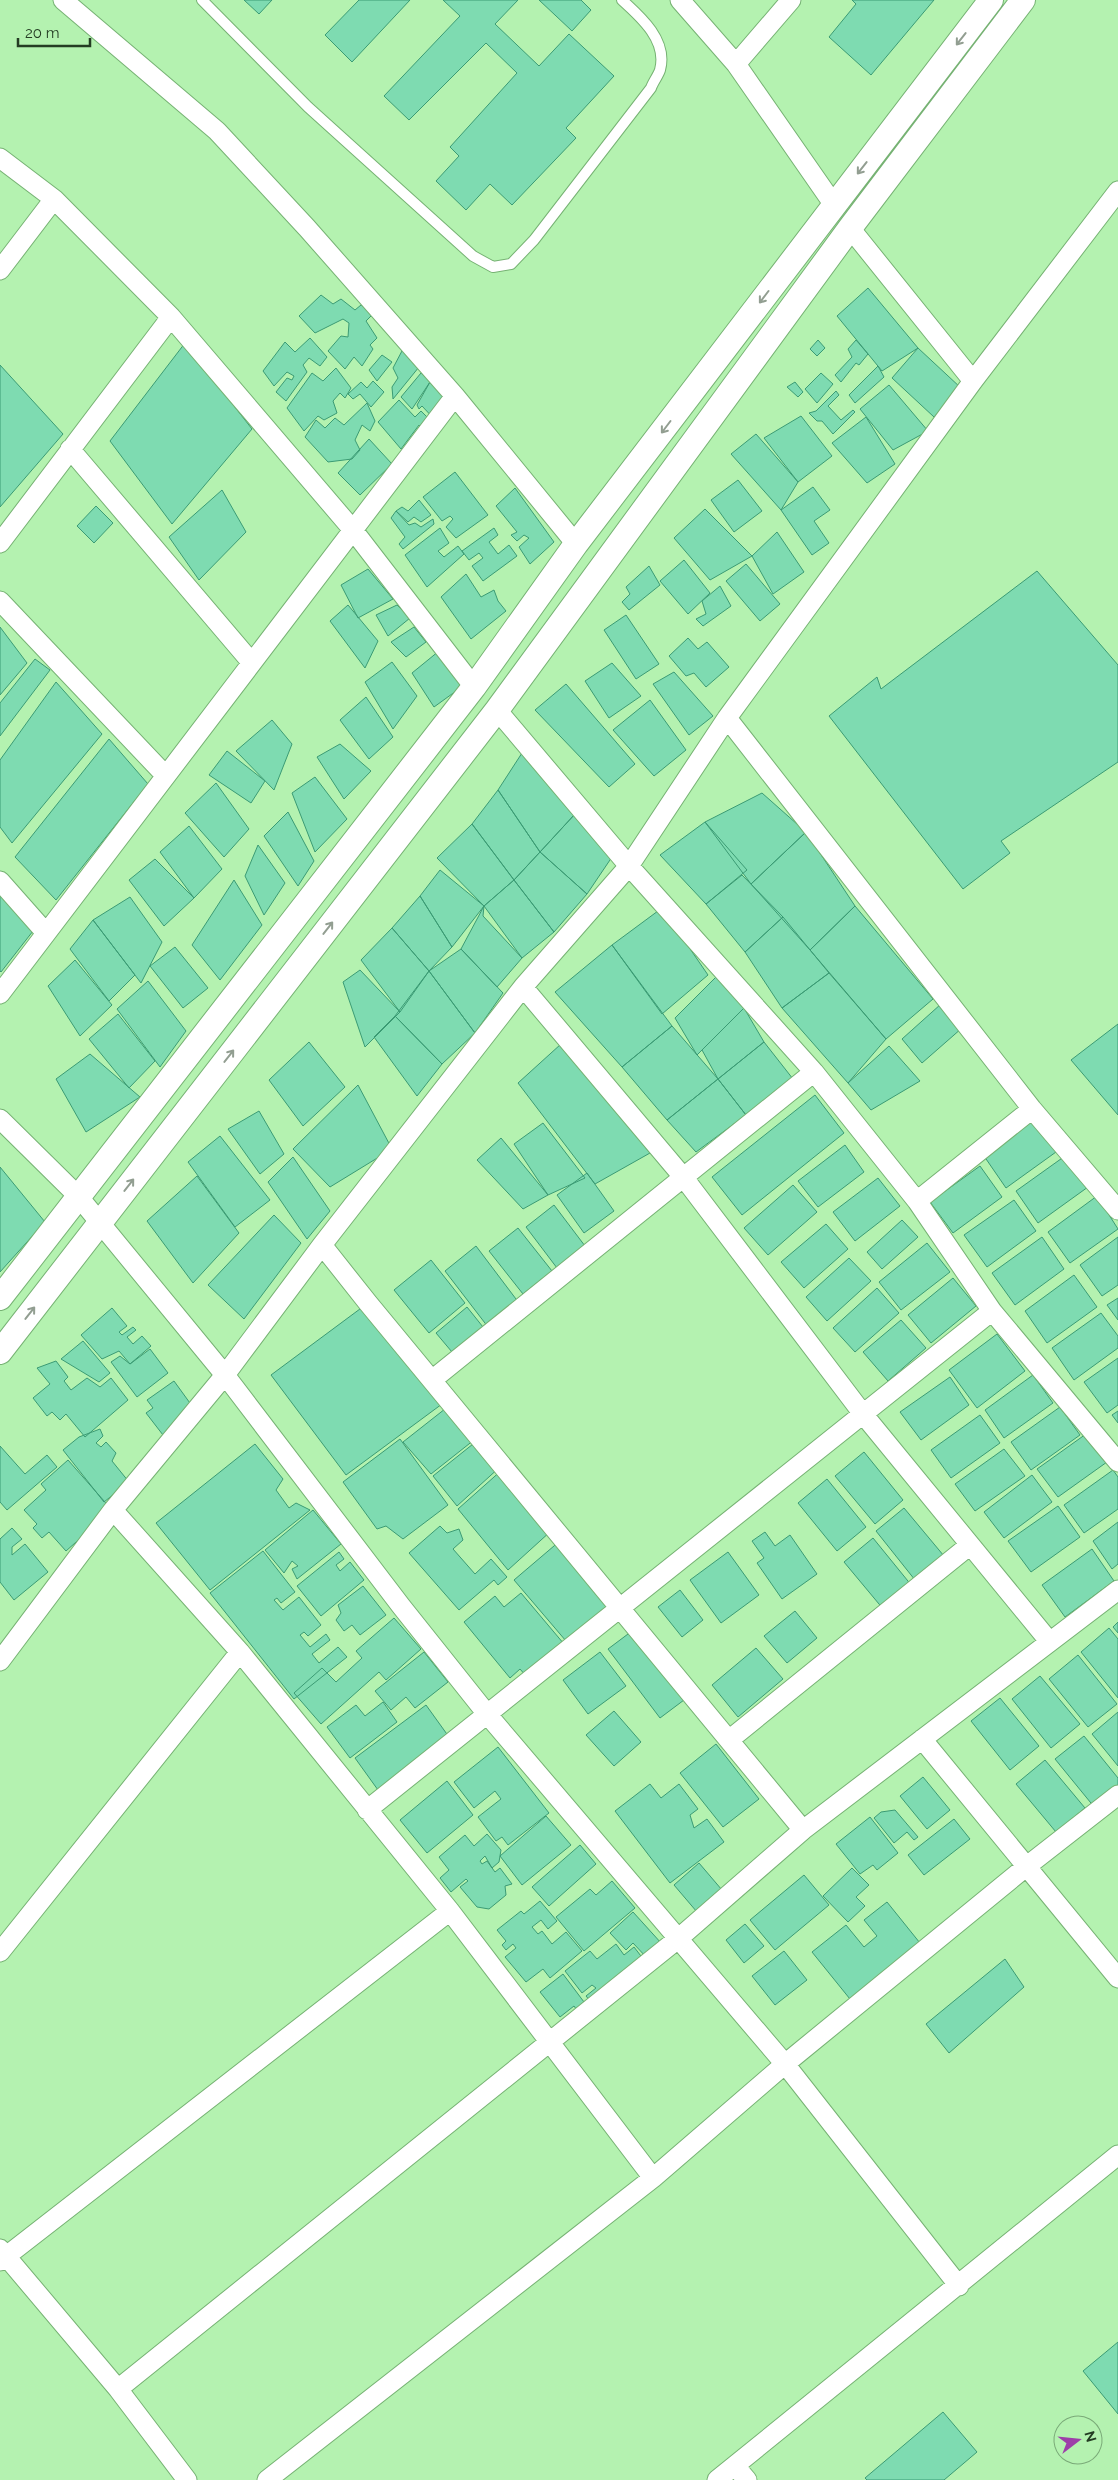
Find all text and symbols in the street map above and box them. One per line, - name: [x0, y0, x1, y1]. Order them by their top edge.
- scale bar: [18, 15, 90, 47]
- text: 20 m: [25, 24, 60, 42]
- one-way arrow: [956, 32, 966, 46]
- one-way arrow: [857, 161, 867, 175]
- one-way arrow: [758, 290, 769, 303]
- one-way arrow: [660, 420, 671, 433]
- one-way arrow: [323, 922, 334, 935]
- one-way arrow: [223, 1050, 234, 1063]
- one-way arrow: [124, 1179, 135, 1192]
- one-way arrow: [24, 1307, 35, 1320]
- north arrow: [1053, 2415, 1103, 2465]
- text: N: [1081, 2429, 1100, 2444]

